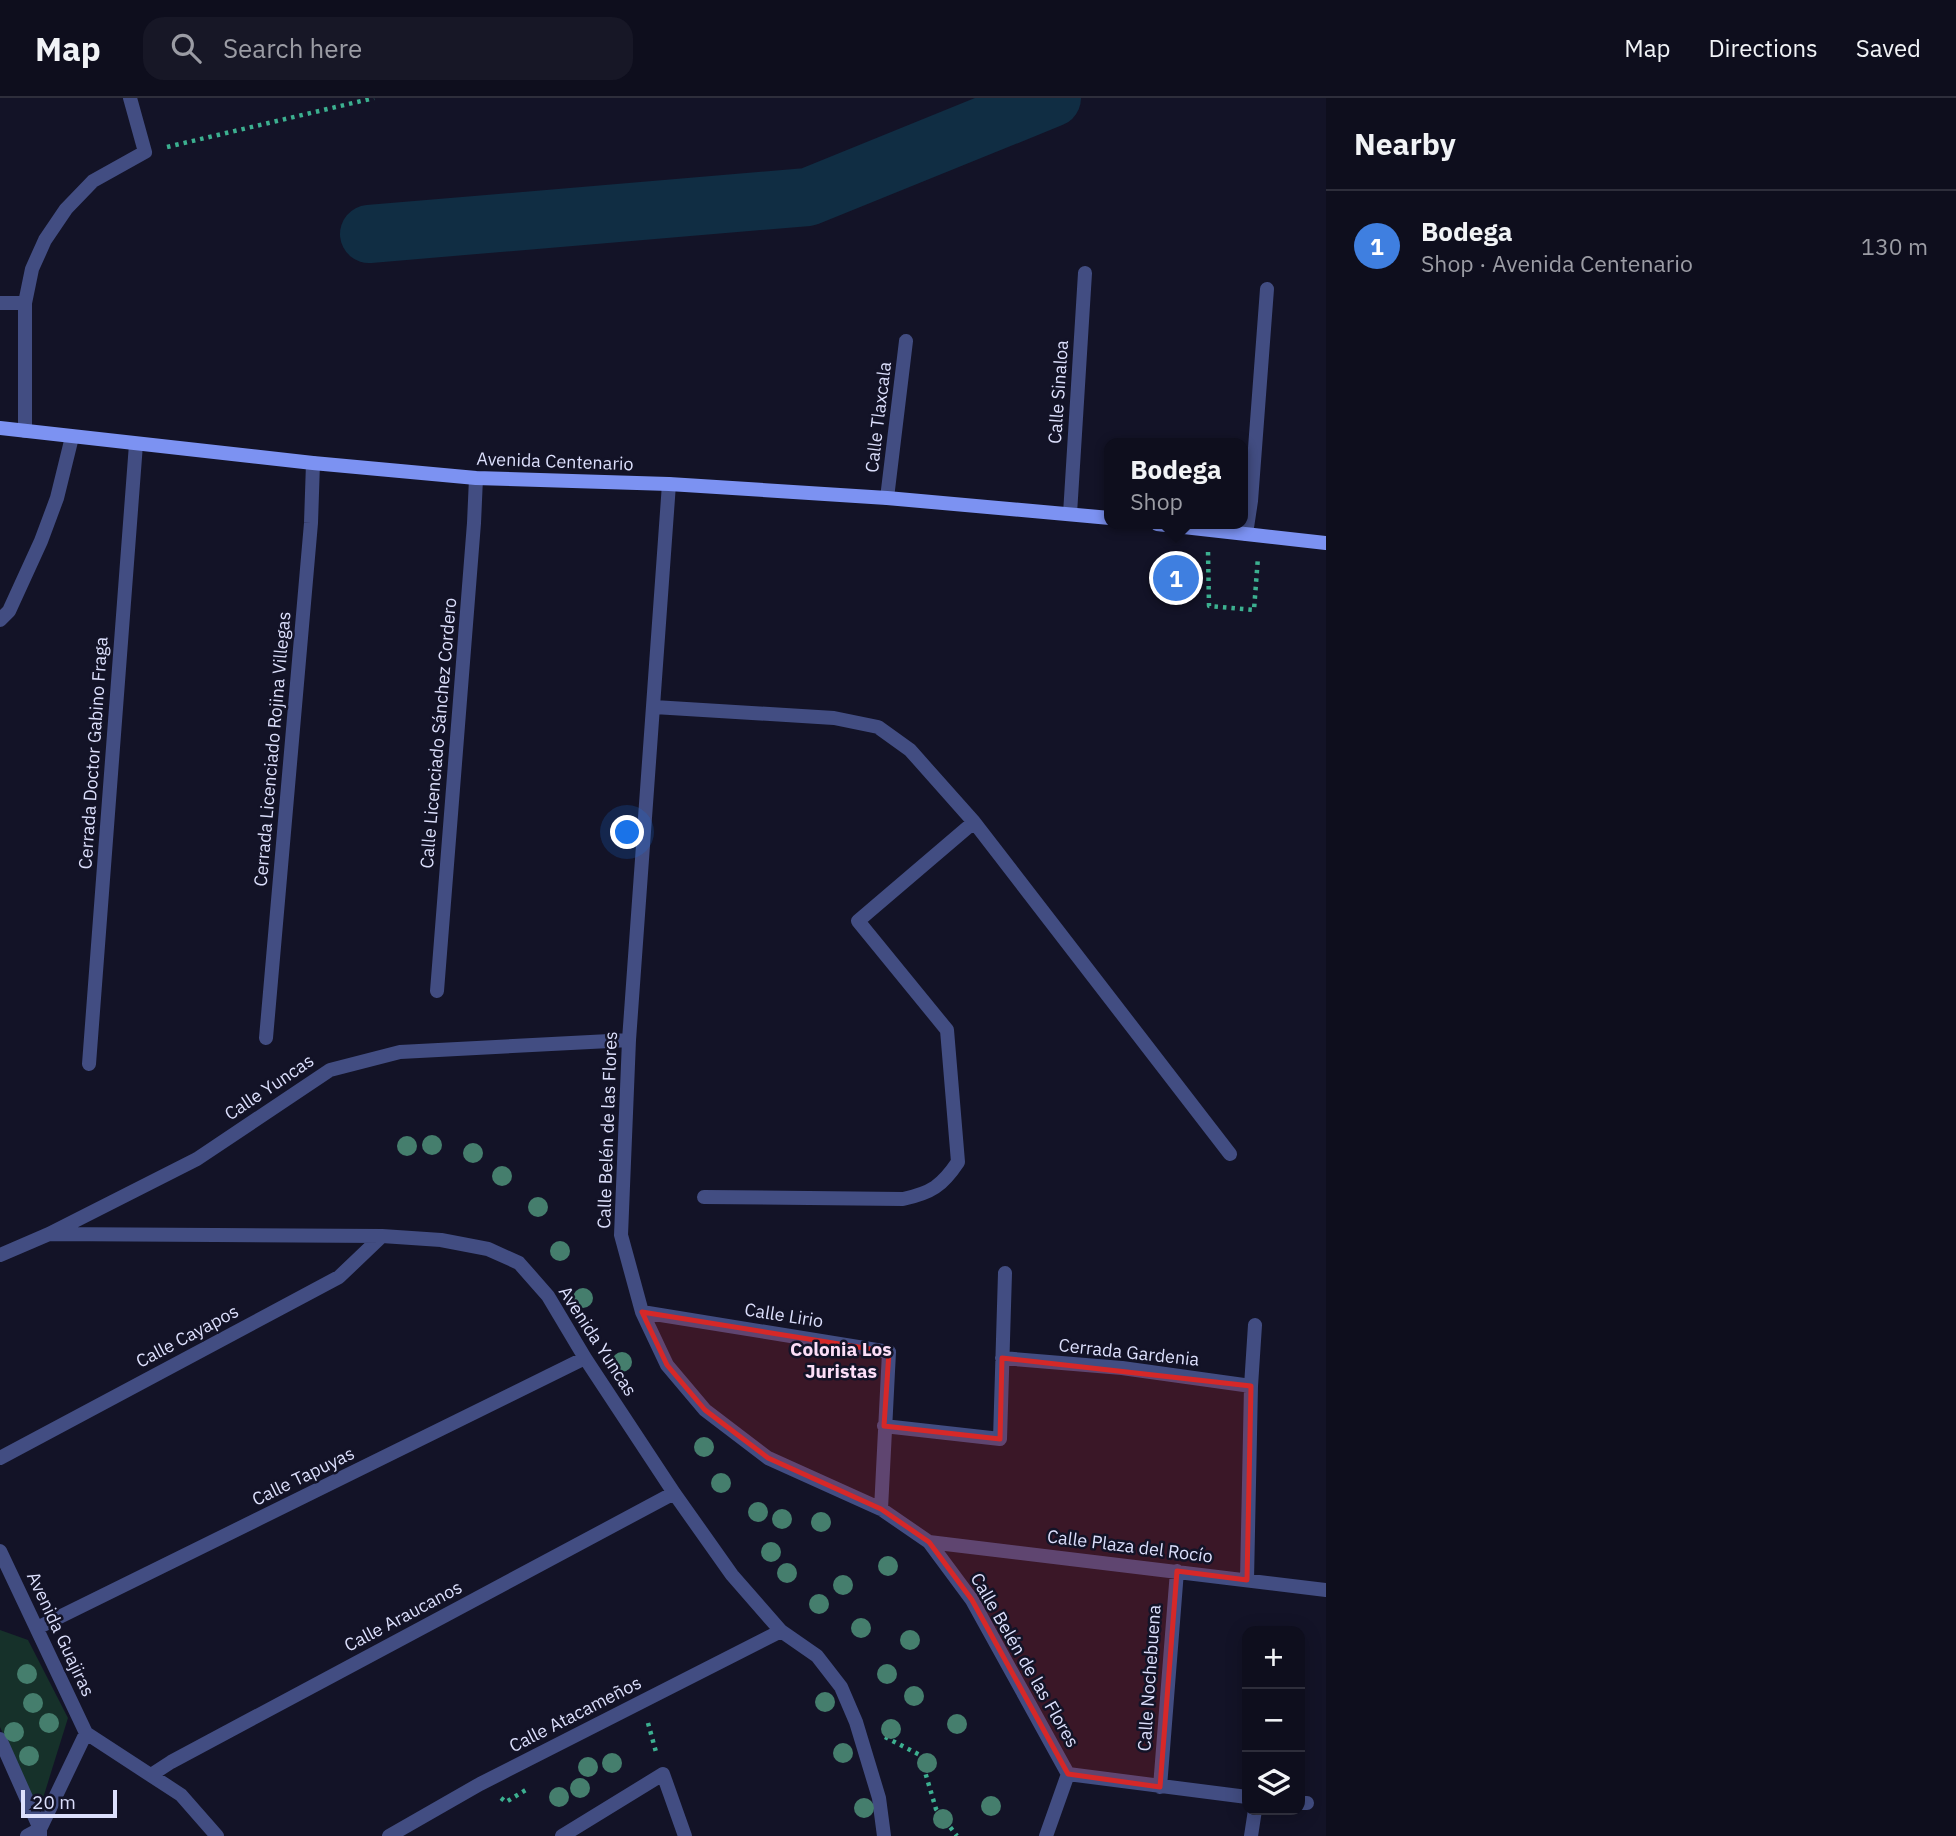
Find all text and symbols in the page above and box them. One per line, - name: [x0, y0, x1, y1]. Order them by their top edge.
- search box: [143, 17, 633, 80]
- text: Map: [35, 27, 101, 70]
- icon: search: [167, 29, 205, 67]
- text: Search here: [223, 31, 362, 65]
- text: Map: [1624, 32, 1670, 64]
- text: Directions: [1708, 32, 1818, 64]
- text: Saved: [1856, 32, 1921, 64]
- text: Nearby: [1354, 124, 1456, 163]
- text: Bodega: [1421, 214, 1513, 248]
- text: 1: [1370, 231, 1384, 261]
- text: 130 m: [1861, 231, 1928, 261]
- text: Shop · Avenida Centenario: [1421, 248, 1693, 278]
- street label: Calle Sinaloa: [1043, 339, 1073, 445]
- street label: Calle Tlaxcala: [860, 360, 896, 474]
- popup: [1104, 438, 1248, 529]
- street label: Avenida Centenario: [476, 447, 634, 475]
- text: Bodega: [1130, 452, 1222, 486]
- text: Shop: [1130, 486, 1183, 516]
- pin: 1: [1153, 552, 1199, 604]
- street label: Calle Licenciado Sánchez Cordero: [415, 597, 461, 869]
- street label: Cerrada Licenciado Rojina Villegas: [249, 611, 295, 887]
- street label: Cerrada Doctor Gabino Fraga: [73, 636, 113, 870]
- your location: [610, 815, 644, 849]
- street label: Calle Belén de las Flores: [592, 1031, 622, 1229]
- street label: Calle Yuncas: [220, 1049, 318, 1125]
- street label: Avenida Yuncas: [554, 1282, 642, 1400]
- street label: Calle Lirio: [743, 1297, 825, 1333]
- street label: Calle Cayapos: [132, 1299, 242, 1373]
- street label: Cerrada Gardenia: [1057, 1333, 1201, 1371]
- district label: Colonia Los Juristas: [790, 1337, 892, 1383]
- street label: Calle Tapuyas: [248, 1441, 358, 1511]
- street label: Calle Plaza del Rocío: [1046, 1524, 1214, 1568]
- street label: Avenida Guajiras: [22, 1568, 100, 1700]
- street label: Calle Belén de las Flores: [966, 1569, 1084, 1751]
- street label: Calle Araucanos: [340, 1575, 466, 1657]
- street label: Calle Nochebuena: [1132, 1604, 1166, 1752]
- map controls: [1242, 1626, 1305, 1815]
- button: +: [1242, 1626, 1305, 1689]
- street label: Calle Atacameños: [505, 1671, 645, 1757]
- button: −: [1242, 1689, 1305, 1752]
- button: layers: [1242, 1752, 1305, 1815]
- scale bar: [21, 1787, 117, 1819]
- text: 20 m: [32, 1790, 76, 1814]

